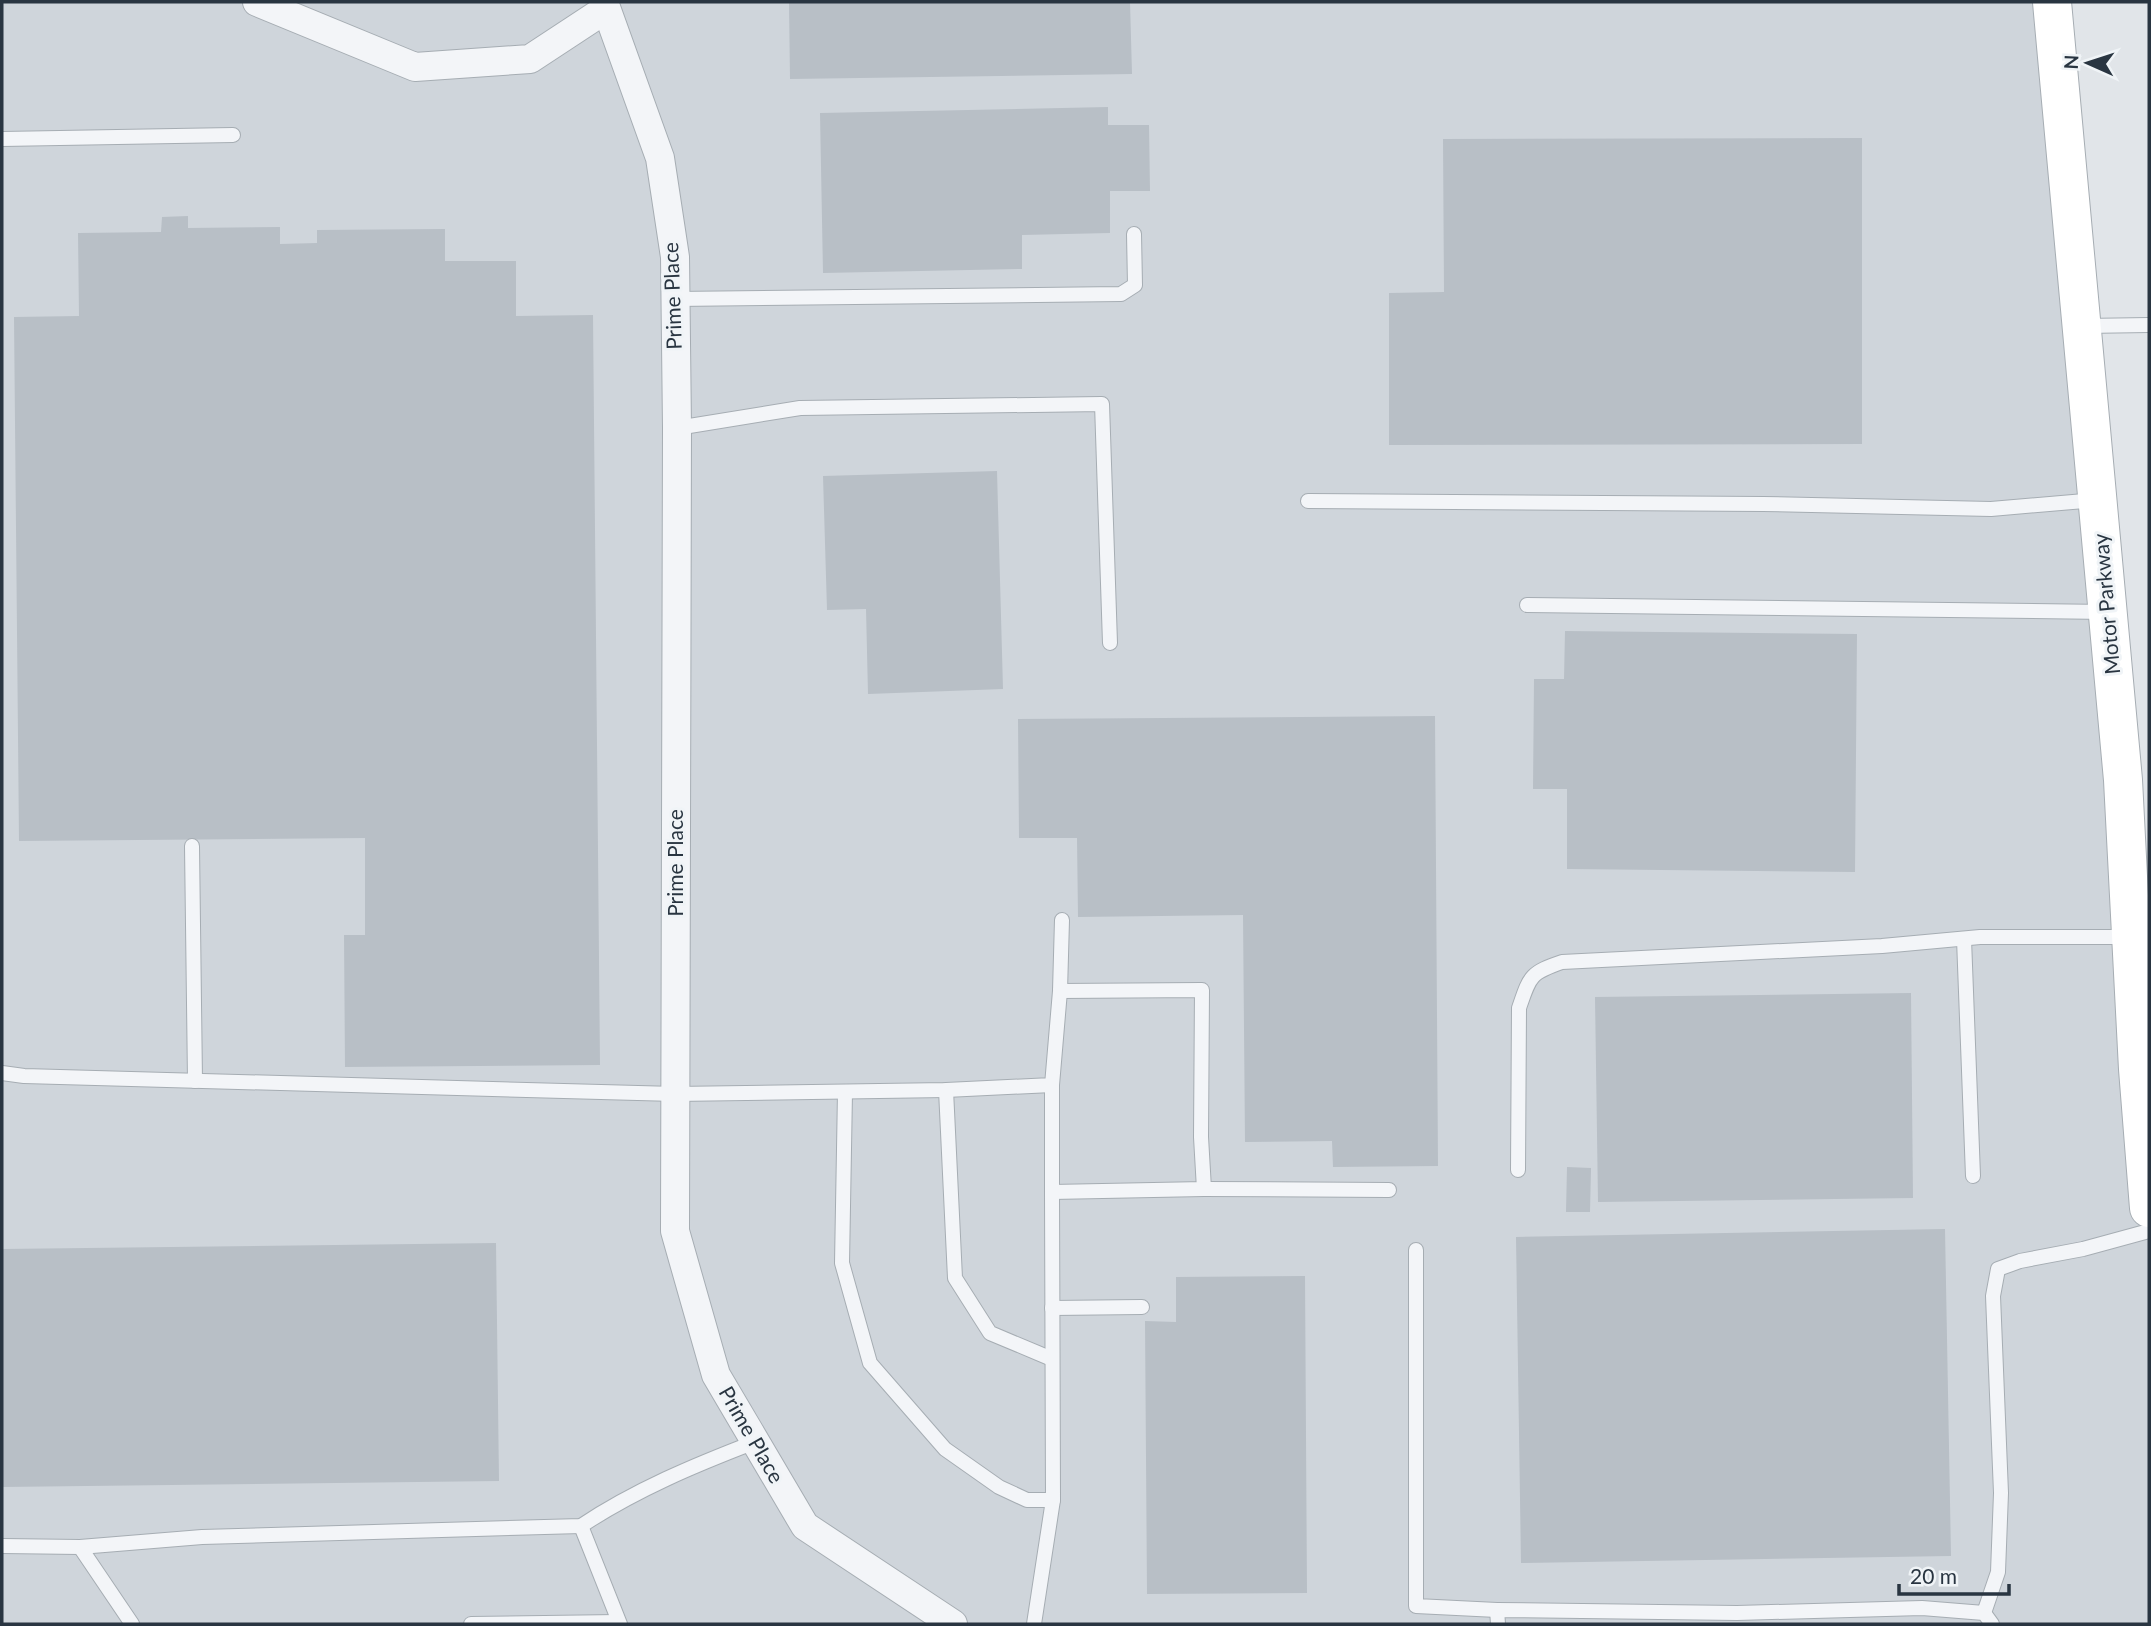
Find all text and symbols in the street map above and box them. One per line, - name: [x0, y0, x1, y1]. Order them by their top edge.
- north arrow: [2053, 28, 2123, 98]
- text: N: [2059, 54, 2082, 70]
- street label: Prime Place: [657, 242, 686, 350]
- street label: Motor Parkway: [2087, 533, 2124, 676]
- street label: Prime Place: [662, 809, 687, 917]
- street label: Prime Place: [715, 1381, 790, 1487]
- scale bar: [1899, 1552, 2009, 1596]
- text: 20 m: [1910, 1563, 1957, 1588]

